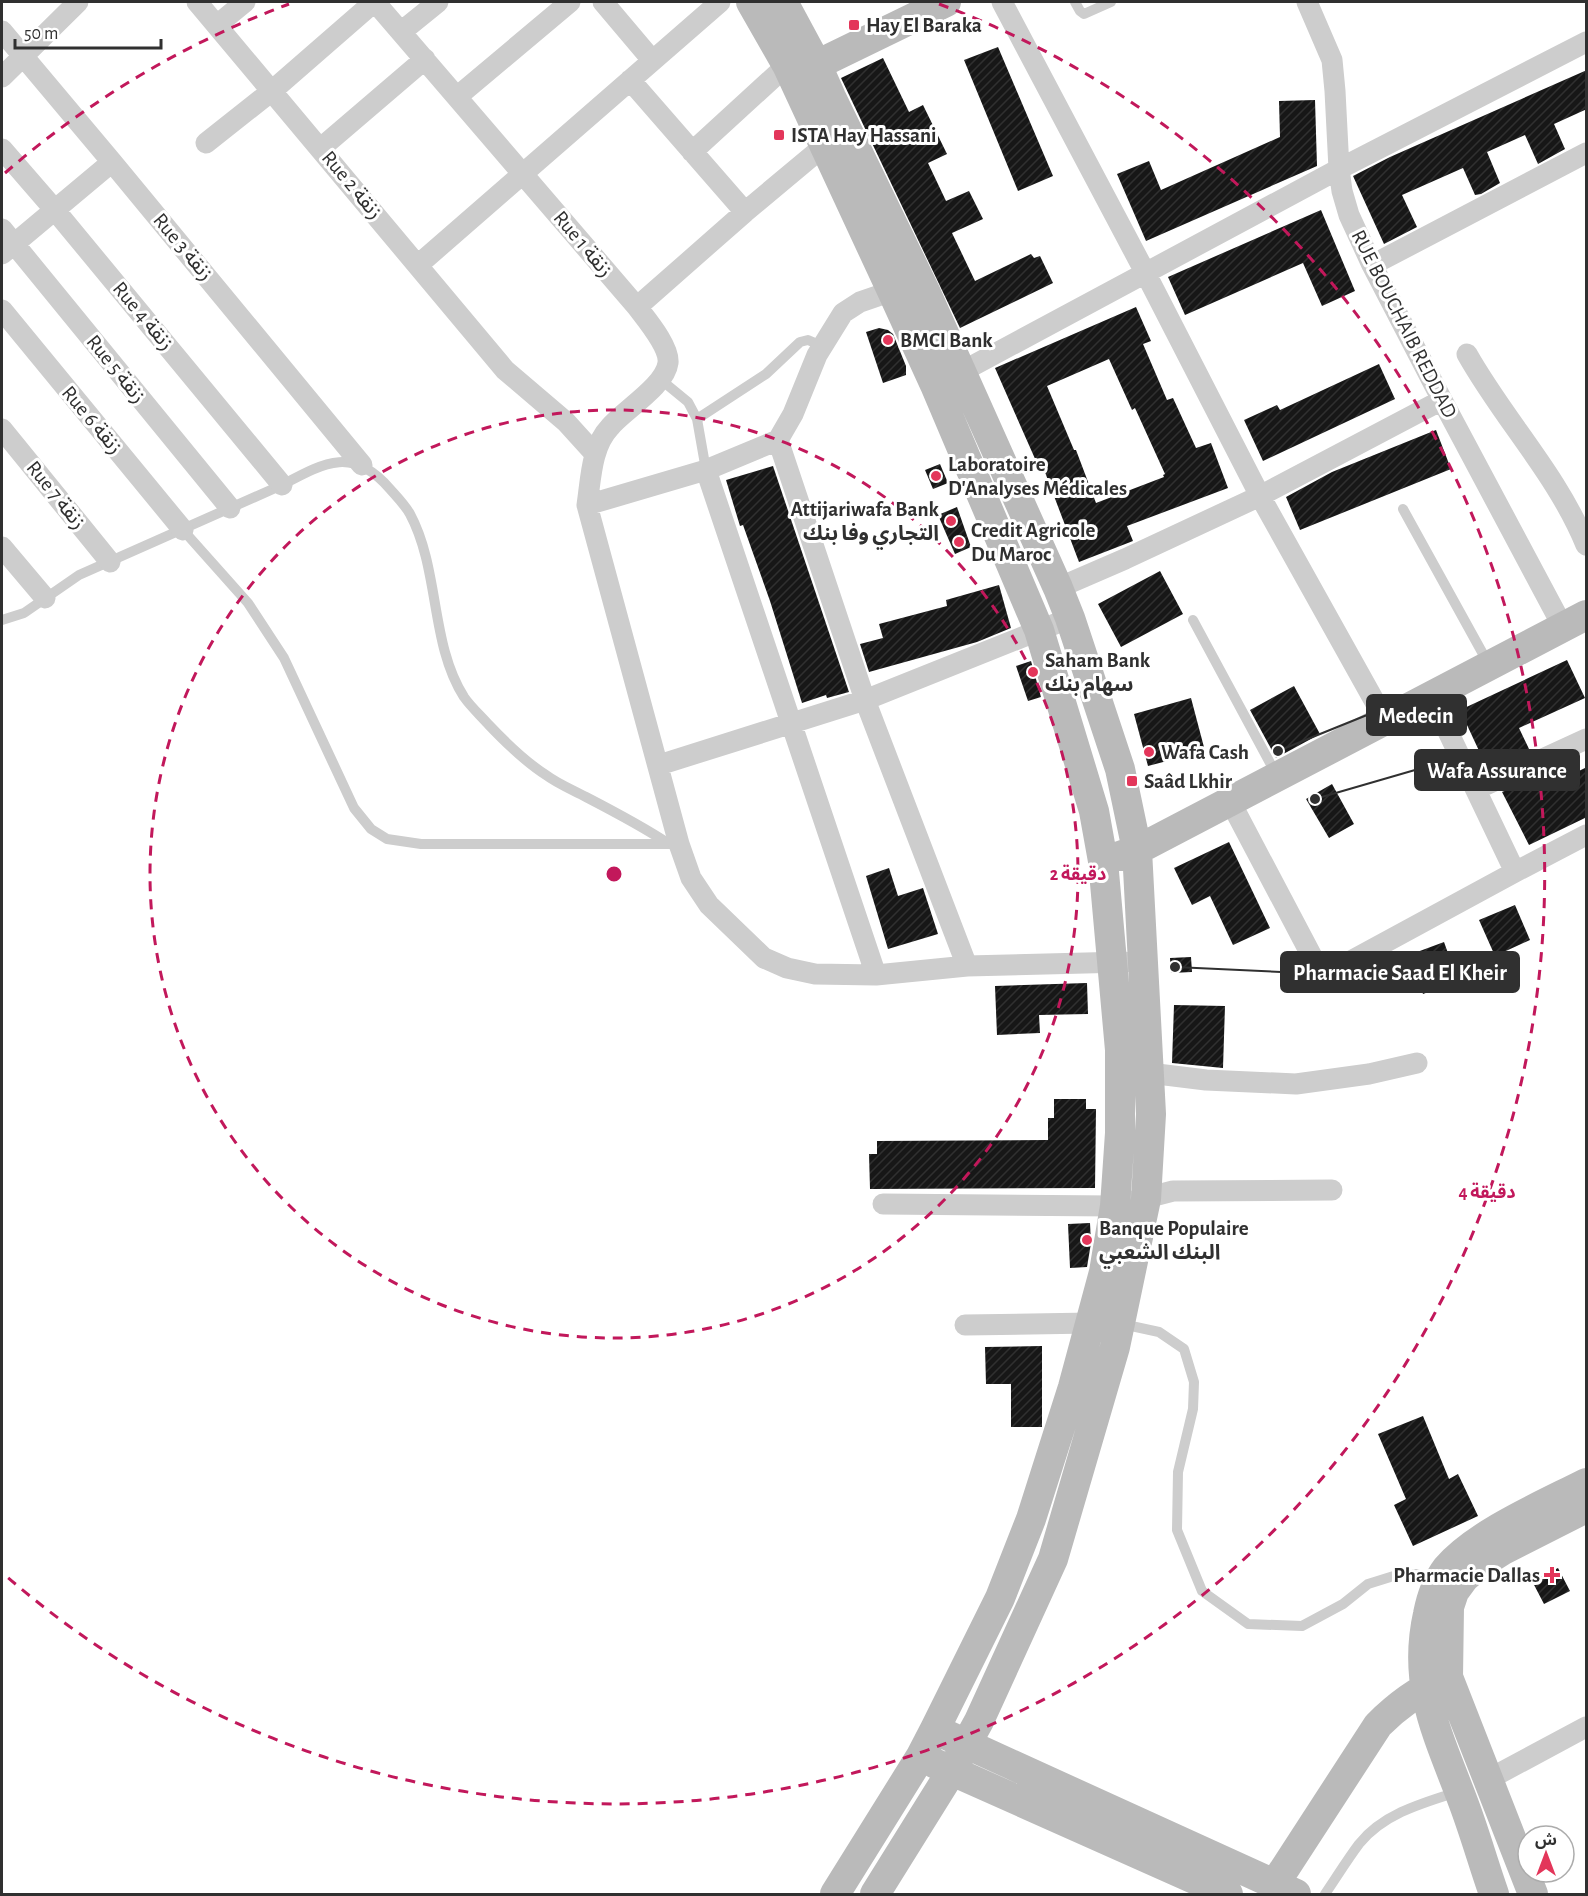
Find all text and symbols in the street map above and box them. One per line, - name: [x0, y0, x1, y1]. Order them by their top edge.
- scale bar: [15, 12, 160, 50]
- place label: Hay El Baraka: [866, 15, 982, 36]
- marker: Hay El Baraka: [847, 18, 861, 32]
- text: 50 m: [24, 25, 58, 43]
- place label: ISTA Hay Hassani: [791, 125, 937, 146]
- marker: ISTA Hay Hassani: [772, 128, 786, 142]
- street label: Rue 2 زنقة: [317, 147, 386, 224]
- street label: Rue 1 زنقة: [549, 207, 616, 282]
- street label: Rue 3 زنقة: [148, 209, 217, 285]
- street label: RUE BOUCHAIB REDDAD: [1347, 227, 1461, 421]
- street label: Rue 4 زنقة: [108, 278, 177, 355]
- place label: BMCI Bank: [900, 330, 993, 351]
- street label: Rue 5 زنقة: [82, 331, 150, 408]
- marker: BMCI Bank: [881, 333, 895, 347]
- street label: Rue 6 زنقة: [57, 382, 126, 459]
- place label: Laboratoire D'Analyses Médicales: [948, 454, 1127, 499]
- street label: Rue 7 زنقة: [22, 457, 90, 534]
- marker: Laboratoire D'Analyses Médicales: [929, 469, 943, 483]
- place label: Attijariwafa Bank التجاري وفا بنك: [790, 499, 940, 549]
- marker: Attijariwafa Bank التجاري وفا بنك: [944, 514, 958, 528]
- place label: Credit Agricole Du Maroc: [971, 520, 1095, 565]
- marker: Credit Agricole Du Maroc: [952, 535, 966, 549]
- place label: Saham Bank سهام بنك: [1045, 650, 1151, 700]
- marker: Saham Bank سهام بنك: [1026, 665, 1040, 679]
- callout: Medecin: [1367, 695, 1466, 735]
- text: Medecin: [1378, 705, 1454, 727]
- place label: Wafa Cash: [1161, 742, 1249, 763]
- marker: Wafa Cash: [1142, 745, 1156, 759]
- callout: Wafa Assurance: [1415, 750, 1579, 790]
- text: Wafa Assurance: [1427, 760, 1567, 782]
- place label: Saâd Lkhir: [1144, 771, 1233, 792]
- marker: Saâd Lkhir: [1125, 774, 1139, 788]
- centre of rings: [604, 864, 624, 884]
- text: 2 دقيقة: [1050, 864, 1106, 884]
- callout: Pharmacie Saad El Kheir: [1281, 952, 1519, 992]
- text: Pharmacie Saad El Kheir: [1293, 962, 1507, 984]
- text: 4 دقيقة: [1458, 1182, 1516, 1202]
- place label: Banque Populaire البنك الشعبي: [1099, 1218, 1249, 1268]
- marker: Banque Populaire البنك الشعبي: [1080, 1233, 1094, 1247]
- place label: Pharmacie Dallas: [1393, 1565, 1540, 1586]
- marker: Pharmacie Dallas: [1545, 1568, 1559, 1582]
- north arrow: [1516, 1824, 1576, 1884]
- text: ش: [1535, 1832, 1557, 1849]

